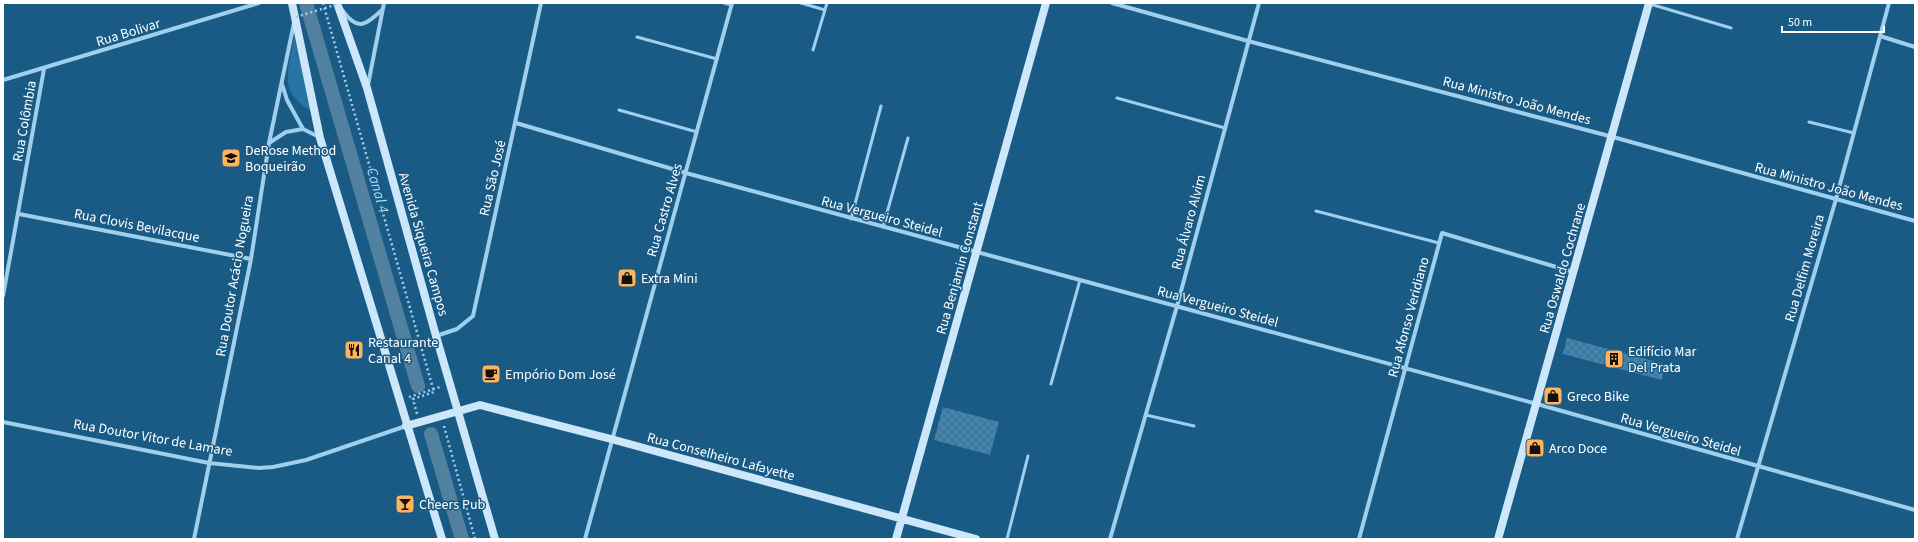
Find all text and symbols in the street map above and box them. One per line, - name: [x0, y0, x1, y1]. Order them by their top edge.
- scale bar: [1782, 8, 1884, 34]
- street label: Rua Bolivar: [94, 14, 163, 52]
- text: 50 m: [1788, 14, 1812, 31]
- street label: Rua Ministro João Mendes: [1441, 72, 1593, 130]
- street label: Rua Colômbia: [8, 79, 42, 163]
- street label: Rua São José: [475, 138, 511, 218]
- place label: DeRose Method Boqueirão: [245, 141, 336, 177]
- school or university icon: DeRose Method Boqueirão: [220, 147, 242, 169]
- street label: Rua Ministro João Mendes: [1753, 158, 1905, 216]
- street label: Rua Castro Alves: [642, 161, 688, 259]
- water label: Canal 4: [361, 165, 394, 215]
- street label: Avenida Siqueira Campos: [393, 170, 453, 319]
- street label: Rua Álvaro Alvim: [1167, 172, 1211, 272]
- street label: Rua Vergueiro Steidel: [819, 191, 945, 243]
- street label: Rua Doutor Acácio Nogueira: [211, 194, 259, 358]
- street label: Rua Benjamin Constant: [931, 199, 989, 337]
- street label: Rua Oswaldo Cochrane: [1535, 201, 1591, 336]
- street label: Rua Clovis Bevilacque: [72, 204, 201, 248]
- street label: Rua Delfim Moreira: [1780, 212, 1830, 324]
- street label: Rua Afonso Veridiano: [1383, 255, 1435, 380]
- shop icon: Extra Mini: [616, 267, 638, 289]
- place label: Extra Mini: [641, 269, 698, 289]
- street label: Rua Vergueiro Steidel: [1155, 281, 1281, 333]
- place label: Restaurante Canal 4: [368, 333, 438, 369]
- restaurant icon: Restaurante Canal 4: [343, 339, 365, 361]
- place label: Edifício Mar Del Prata: [1628, 342, 1696, 378]
- building icon: Edifício Mar Del Prata: [1603, 348, 1625, 370]
- cafe icon: Empório Dom José: [480, 363, 502, 385]
- place label: Empório Dom José: [505, 365, 616, 385]
- shop icon: Greco Bike: [1542, 385, 1564, 407]
- place label: Greco Bike: [1567, 387, 1629, 407]
- street label: Rua Vergueiro Steidel: [1618, 408, 1744, 462]
- street label: Rua Doutor Vitor de Lamare: [72, 414, 234, 462]
- street label: Rua Conselheiro Lafayette: [645, 428, 797, 486]
- shop icon: Arco Doce: [1524, 437, 1546, 459]
- place label: Arco Doce: [1549, 439, 1607, 459]
- bar icon: Cheers Pub: [394, 493, 416, 515]
- place label: Cheers Pub: [419, 495, 486, 515]

